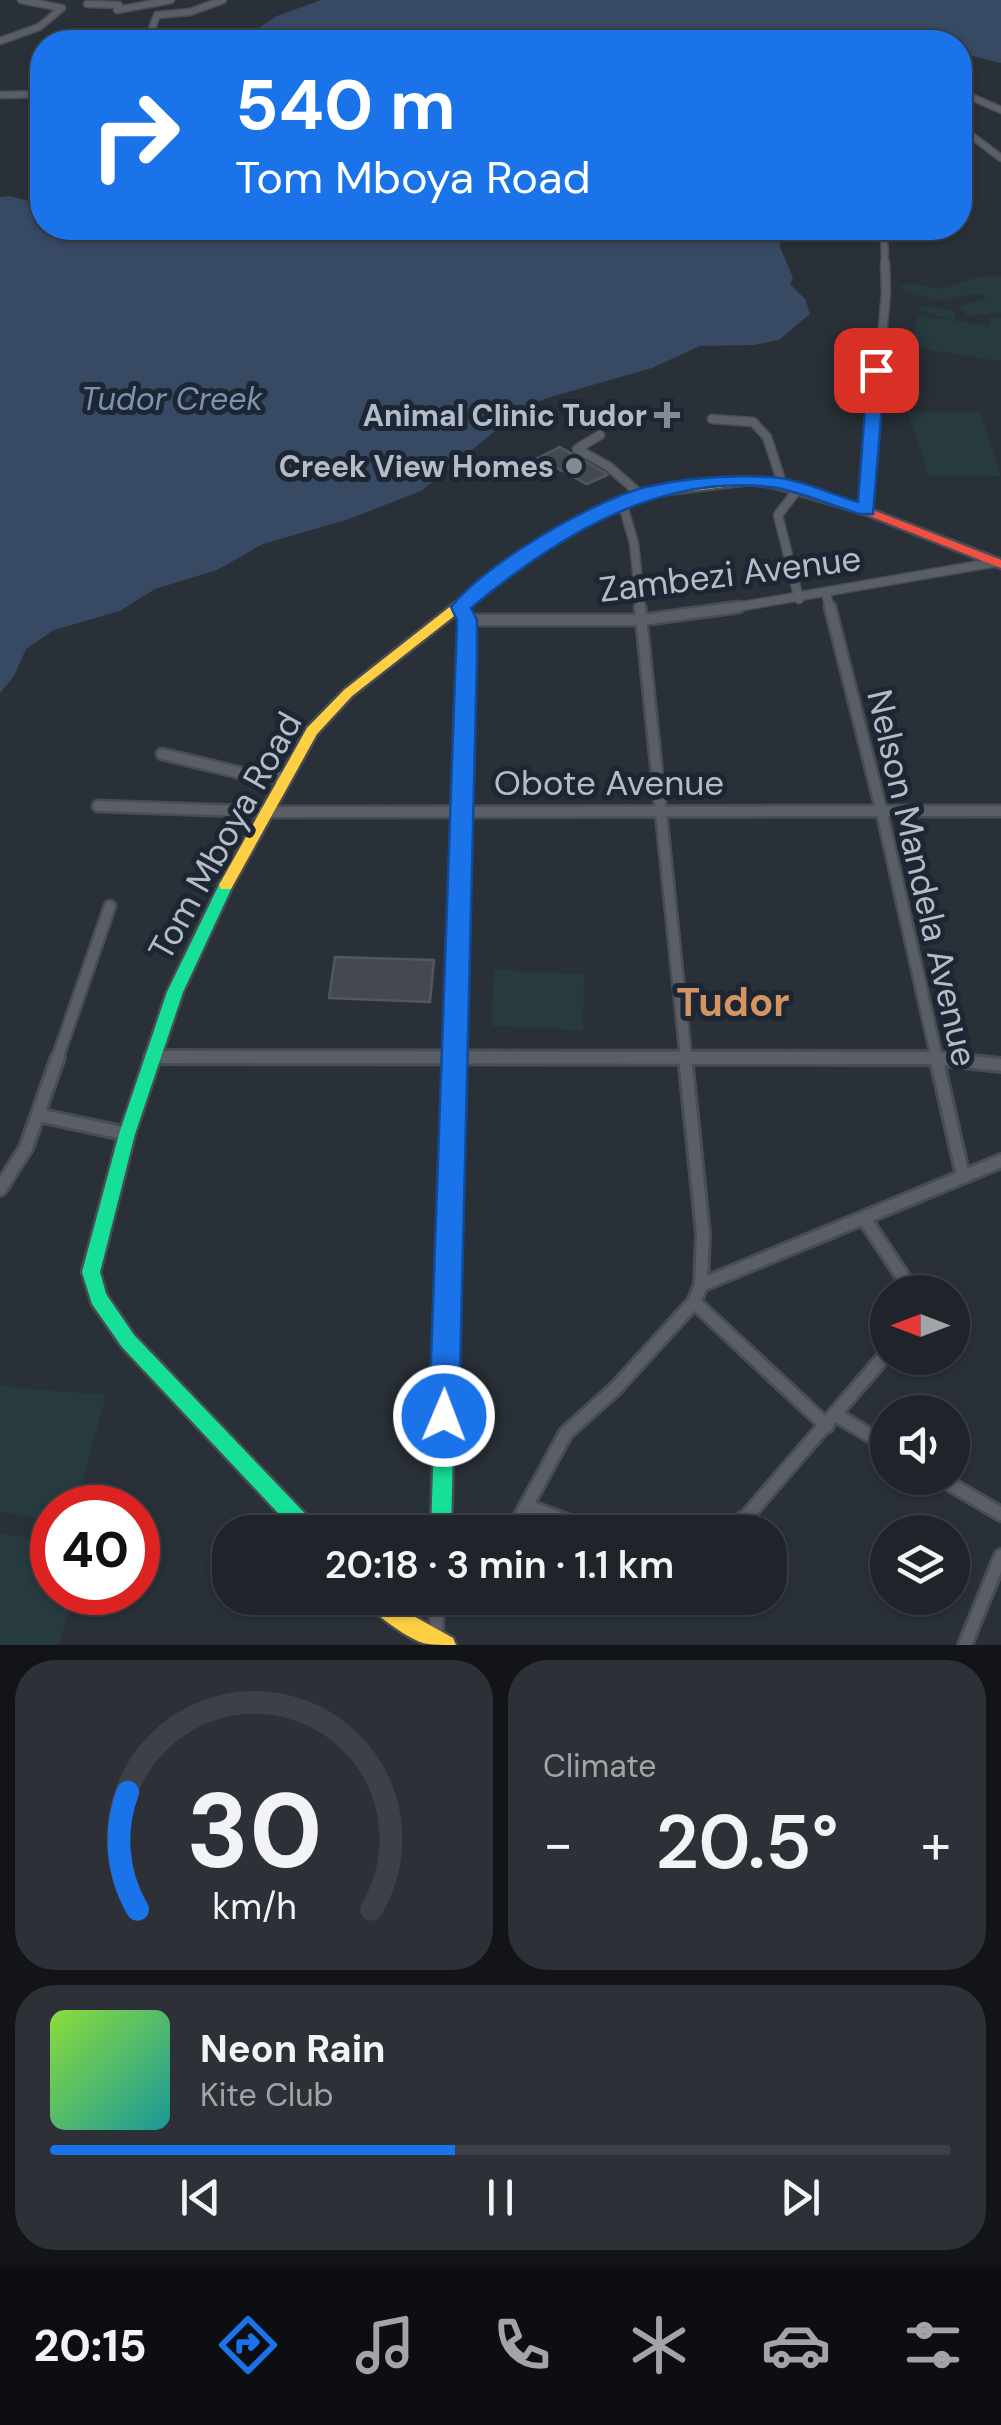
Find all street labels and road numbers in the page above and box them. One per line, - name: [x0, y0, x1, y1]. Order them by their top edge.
- street label: Zambezi Avenue: [596, 535, 864, 613]
- street label: Nelson Mandela Avenue: [856, 685, 988, 1071]
- street label: Tom Mboya Road: [138, 704, 312, 968]
- street label: Obote Avenue: [494, 760, 724, 806]

